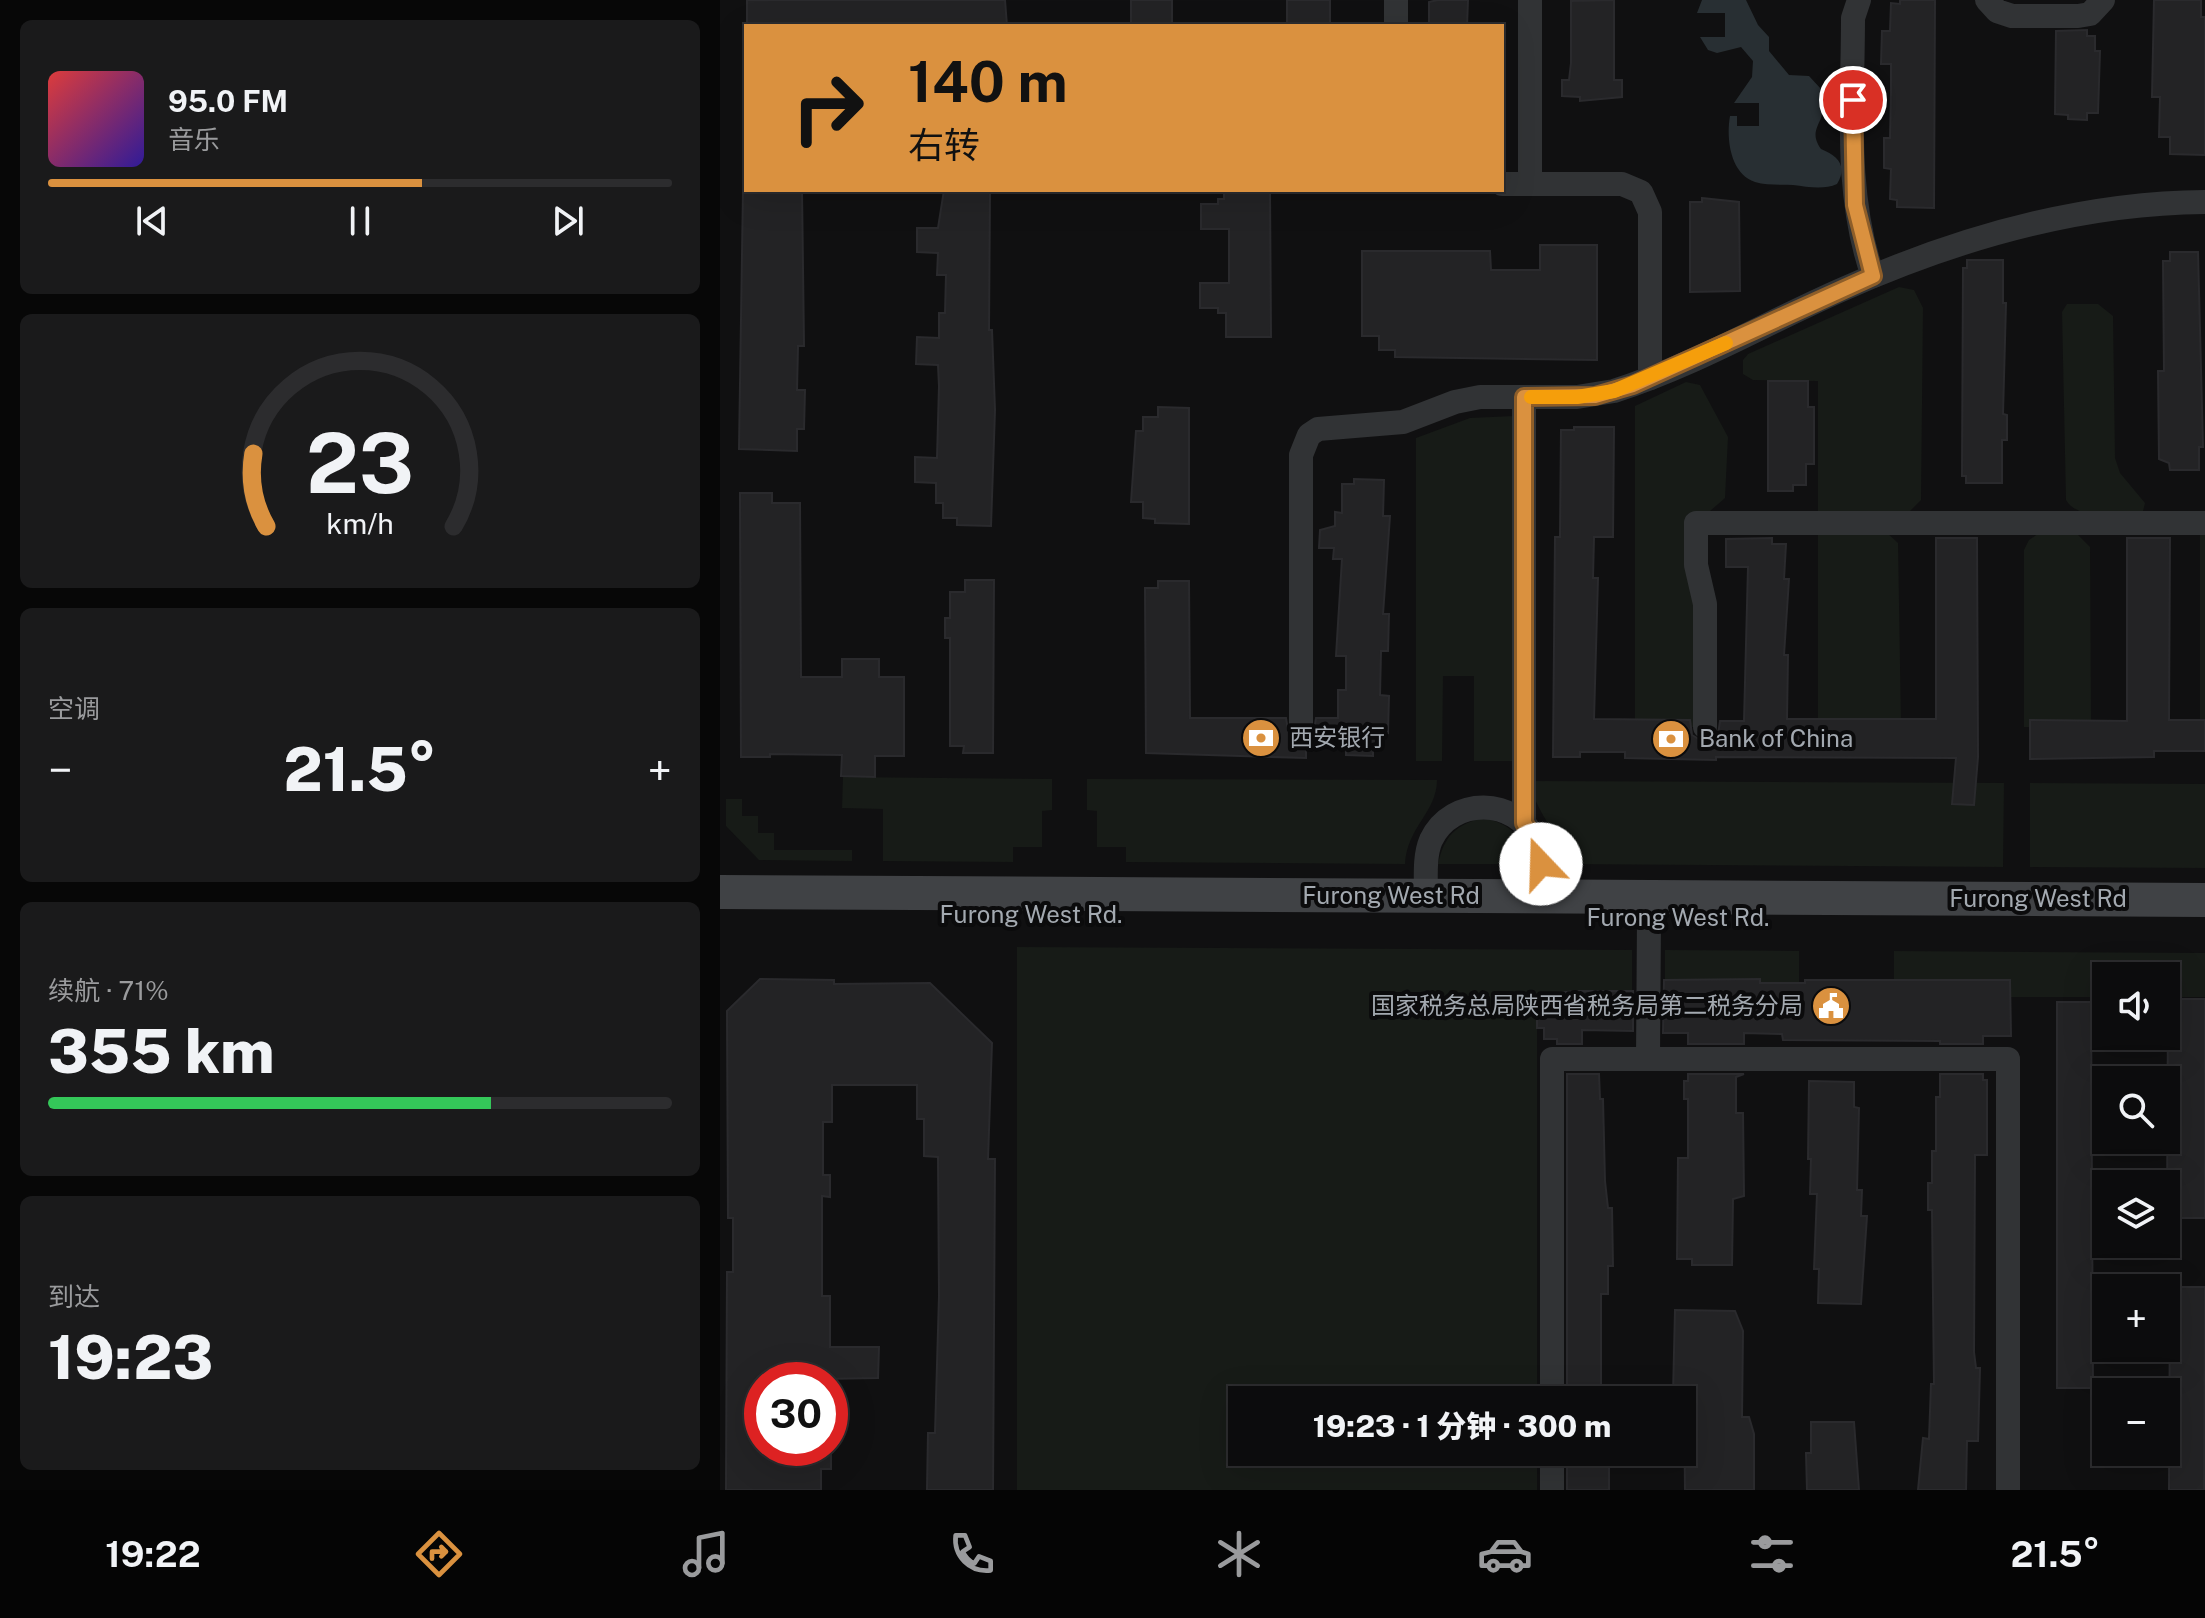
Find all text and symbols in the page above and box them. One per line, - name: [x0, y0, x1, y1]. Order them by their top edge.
- text: 140 m: [908, 49, 1068, 115]
- icon: right: [776, 56, 880, 160]
- pin: [1819, 66, 1887, 134]
- icon: arrive: [1831, 78, 1875, 122]
- text: 95.0 FM: [168, 83, 288, 119]
- text: 音乐: [168, 124, 220, 155]
- text: 右转: [908, 124, 980, 166]
- icon: previous: [130, 199, 174, 243]
- icon: pause: [338, 199, 382, 243]
- icon: next: [546, 199, 590, 243]
- text: 23: [306, 414, 414, 512]
- text: km/h: [326, 507, 394, 540]
- text: 空调: [48, 693, 100, 724]
- bank icon: 西安银行: [1240, 717, 1282, 759]
- bank icon: Bank of China: [1650, 718, 1692, 760]
- place label: 西安银行: [1289, 723, 1385, 751]
- place label: Bank of China: [1699, 724, 1853, 752]
- text: 21.5°: [284, 734, 437, 805]
- text: −: [48, 744, 72, 796]
- text: +: [648, 744, 672, 796]
- position arrow: [1499, 822, 1583, 906]
- street label: Furong West Rd: [1302, 881, 1480, 909]
- street label: Furong West Rd: [1949, 884, 2127, 912]
- street label: Furong West Rd.: [940, 900, 1122, 928]
- street label: Furong West Rd.: [1587, 903, 1769, 931]
- map controls: [2092, 962, 2180, 1466]
- button: sound: [2092, 962, 2180, 1050]
- text: 续航 · 71%: [48, 975, 169, 1006]
- public building icon: 国家税务总局陕西省税务局第二税务分局: [1810, 985, 1852, 1027]
- place label: 国家税务总局陕西省税务局第二税务分局: [1371, 991, 1803, 1019]
- text: 355 km: [48, 1016, 275, 1087]
- button: search: [2092, 1066, 2180, 1154]
- button: layers: [2092, 1170, 2180, 1258]
- button: +: [2092, 1274, 2180, 1362]
- text: 到达: [48, 1281, 100, 1312]
- text: 19:23: [48, 1322, 213, 1393]
- speed limit sign: 30: [744, 1362, 848, 1466]
- button: −: [2092, 1378, 2180, 1466]
- text: 19:23 · 1 分钟 · 300 m: [1313, 1408, 1611, 1444]
- icon: directions: [411, 1526, 467, 1582]
- icon: music: [678, 1526, 734, 1582]
- icon: phone: [944, 1526, 1000, 1582]
- icon: climate: [1211, 1526, 1267, 1582]
- icon: car: [1477, 1526, 1533, 1582]
- icon: filters: [1744, 1526, 1800, 1582]
- text: 19:22: [105, 1533, 201, 1575]
- text: 21.5°: [2010, 1533, 2100, 1575]

